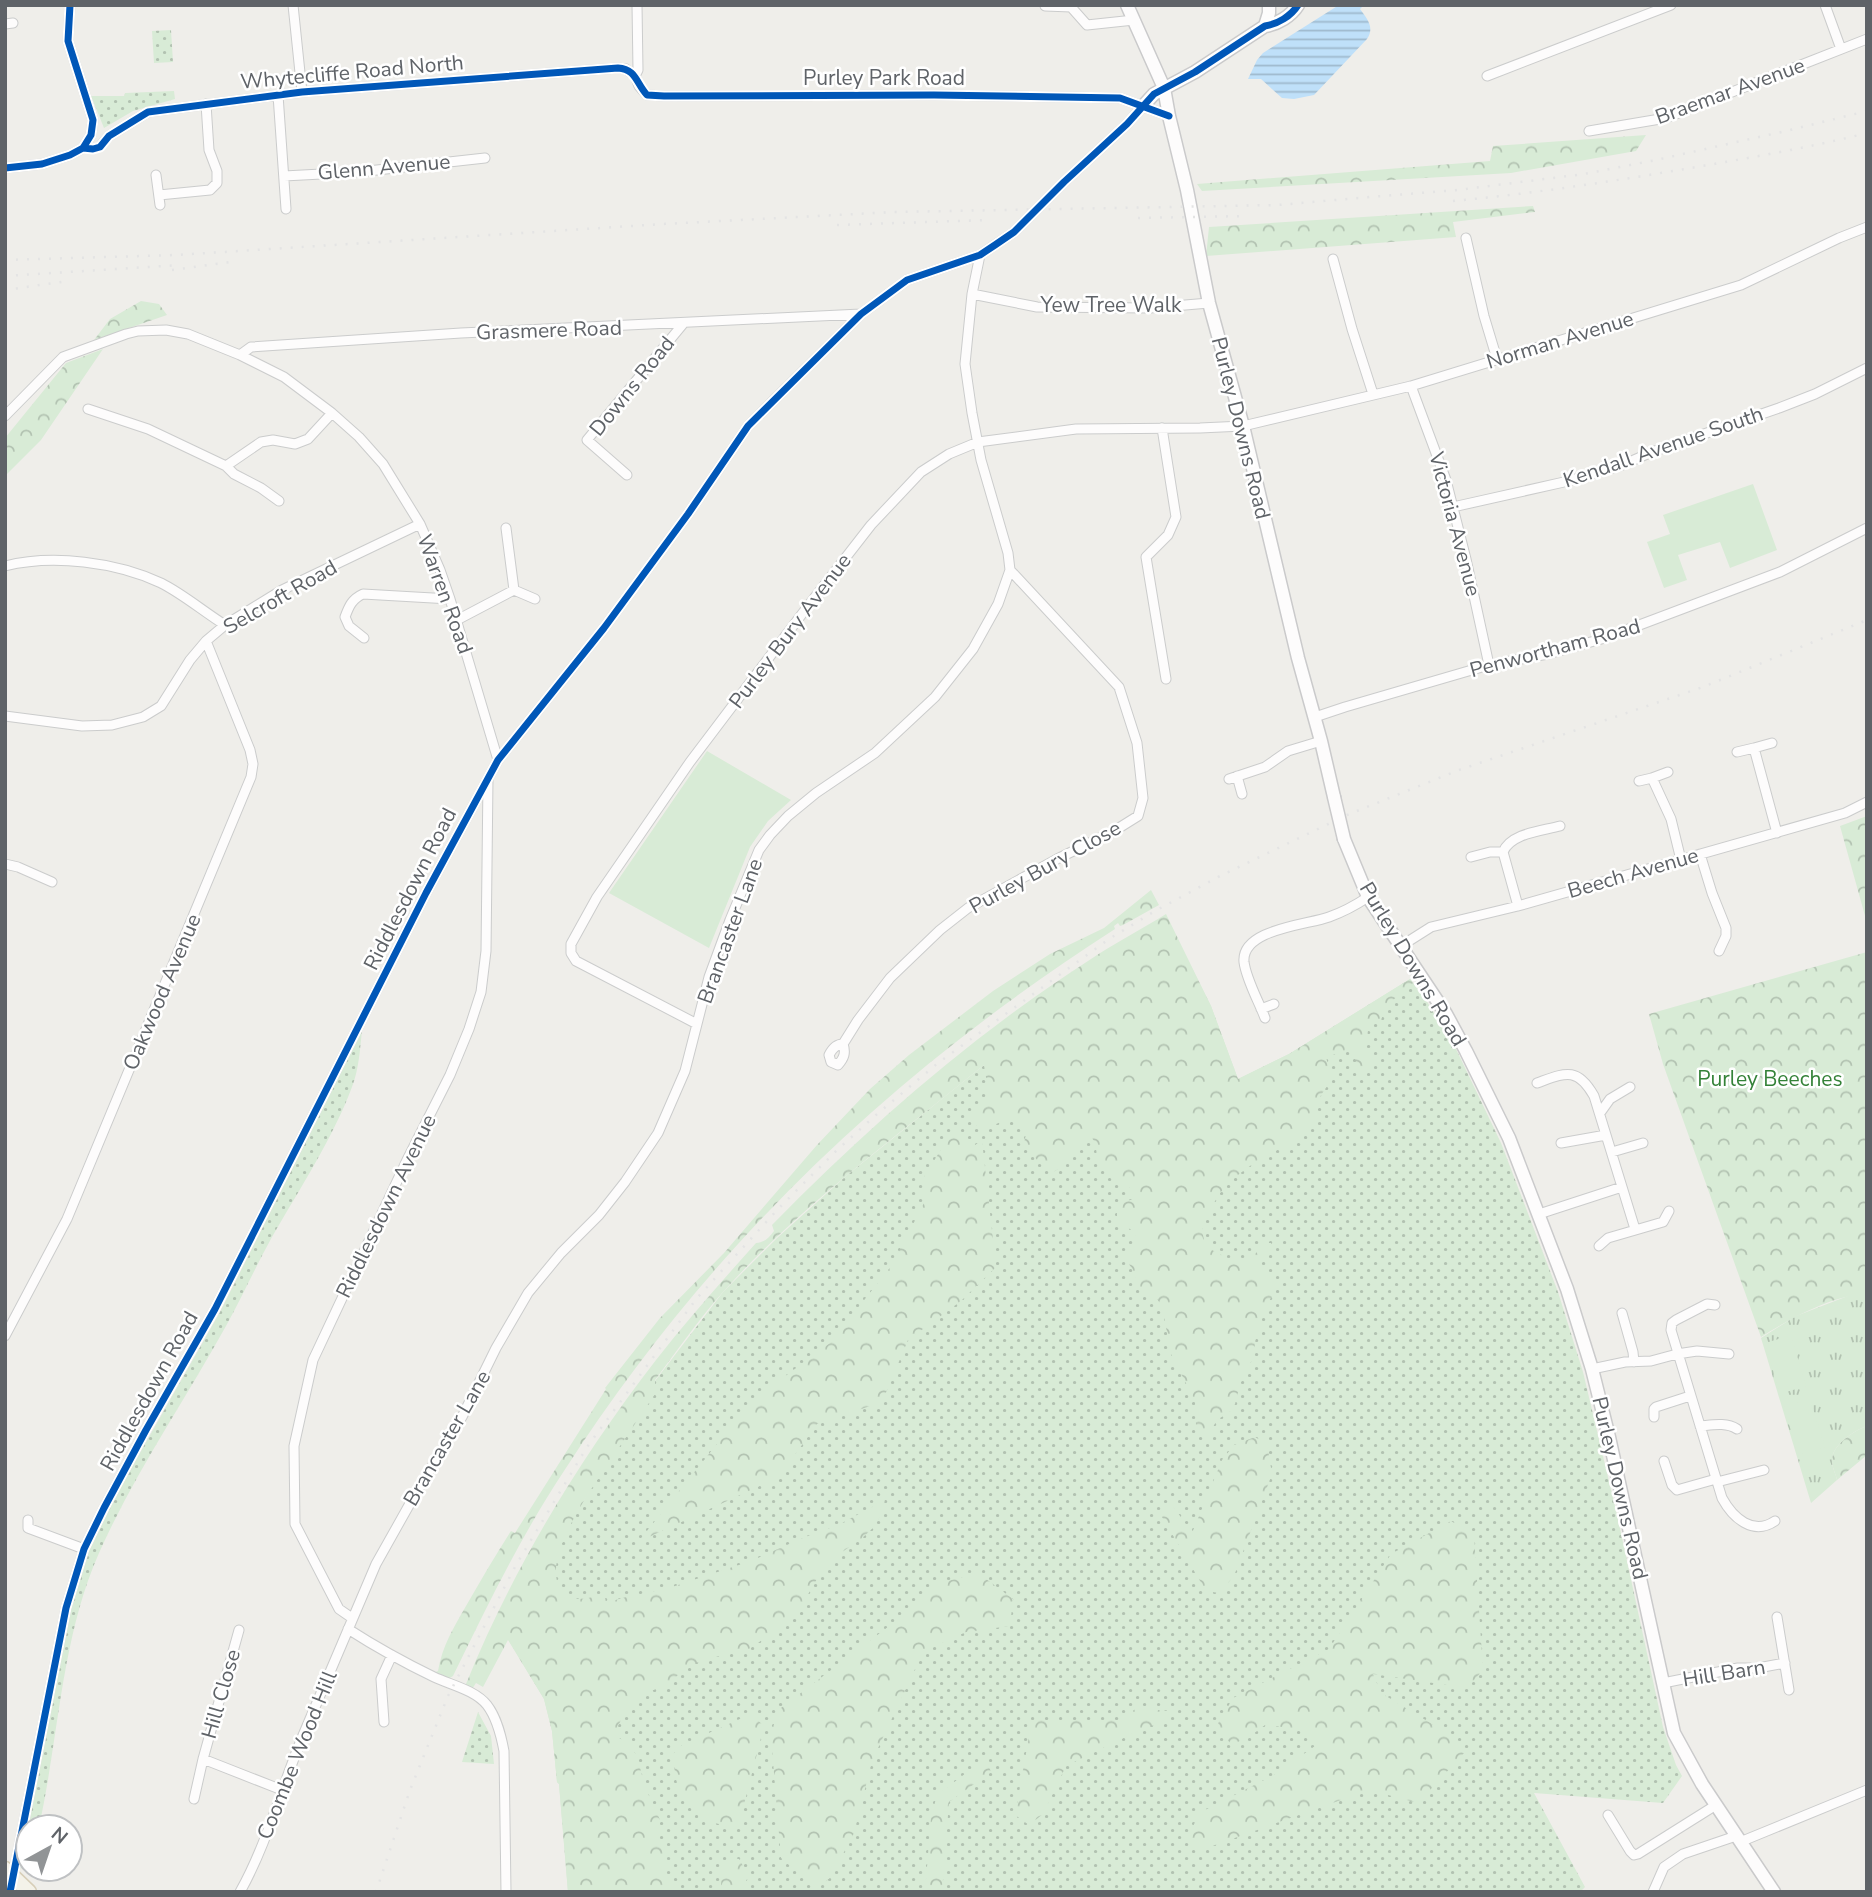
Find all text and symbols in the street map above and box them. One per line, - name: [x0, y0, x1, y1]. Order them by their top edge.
- street label: Whytecliffe Road North: [239, 48, 465, 96]
- street label: Braemar Avenue: [1651, 51, 1809, 131]
- street label: Purley Park Road: [803, 64, 965, 92]
- street label: Glenn Avenue: [316, 147, 452, 187]
- street label: Yew Tree Walk: [1040, 291, 1182, 319]
- street label: Norman Avenue: [1483, 304, 1637, 376]
- street label: Grasmere Road: [476, 313, 622, 347]
- street label: Downs Road: [583, 330, 681, 442]
- street label: Purley Downs Road: [1205, 334, 1277, 522]
- street label: Kendall Avenue South: [1559, 400, 1767, 494]
- street label: Victoria Avenue: [1422, 448, 1488, 599]
- street label: Warren Road: [410, 530, 480, 658]
- street label: Purley Bury Avenue: [722, 548, 858, 714]
- street label: Selcroft Road: [218, 553, 342, 641]
- street label: Penwortham Road: [1467, 612, 1643, 684]
- street label: Riddlesdown Road: [357, 803, 463, 975]
- street label: Purley Bury Close: [964, 814, 1126, 920]
- street label: Beech Avenue: [1564, 841, 1702, 905]
- street label: Brancaster Lane: [691, 855, 769, 1007]
- street label: Purley Downs Road: [1353, 877, 1473, 1051]
- street label: Oakwood Avenue: [116, 910, 208, 1074]
- park label: Purley Beeches: [1697, 1065, 1843, 1093]
- street label: Riddlesdown Avenue: [329, 1110, 443, 1302]
- street label: Riddlesdown Road: [94, 1306, 204, 1476]
- street label: Brancaster Lane: [397, 1365, 497, 1511]
- street label: Purley Downs Road: [1585, 1394, 1655, 1582]
- street label: Hill Close: [195, 1646, 247, 1742]
- street label: Hill Barn: [1681, 1653, 1767, 1693]
- street label: Coombe Wood Hill: [250, 1666, 344, 1844]
- north arrow: [14, 1813, 84, 1883]
- text: N: [45, 1821, 73, 1850]

